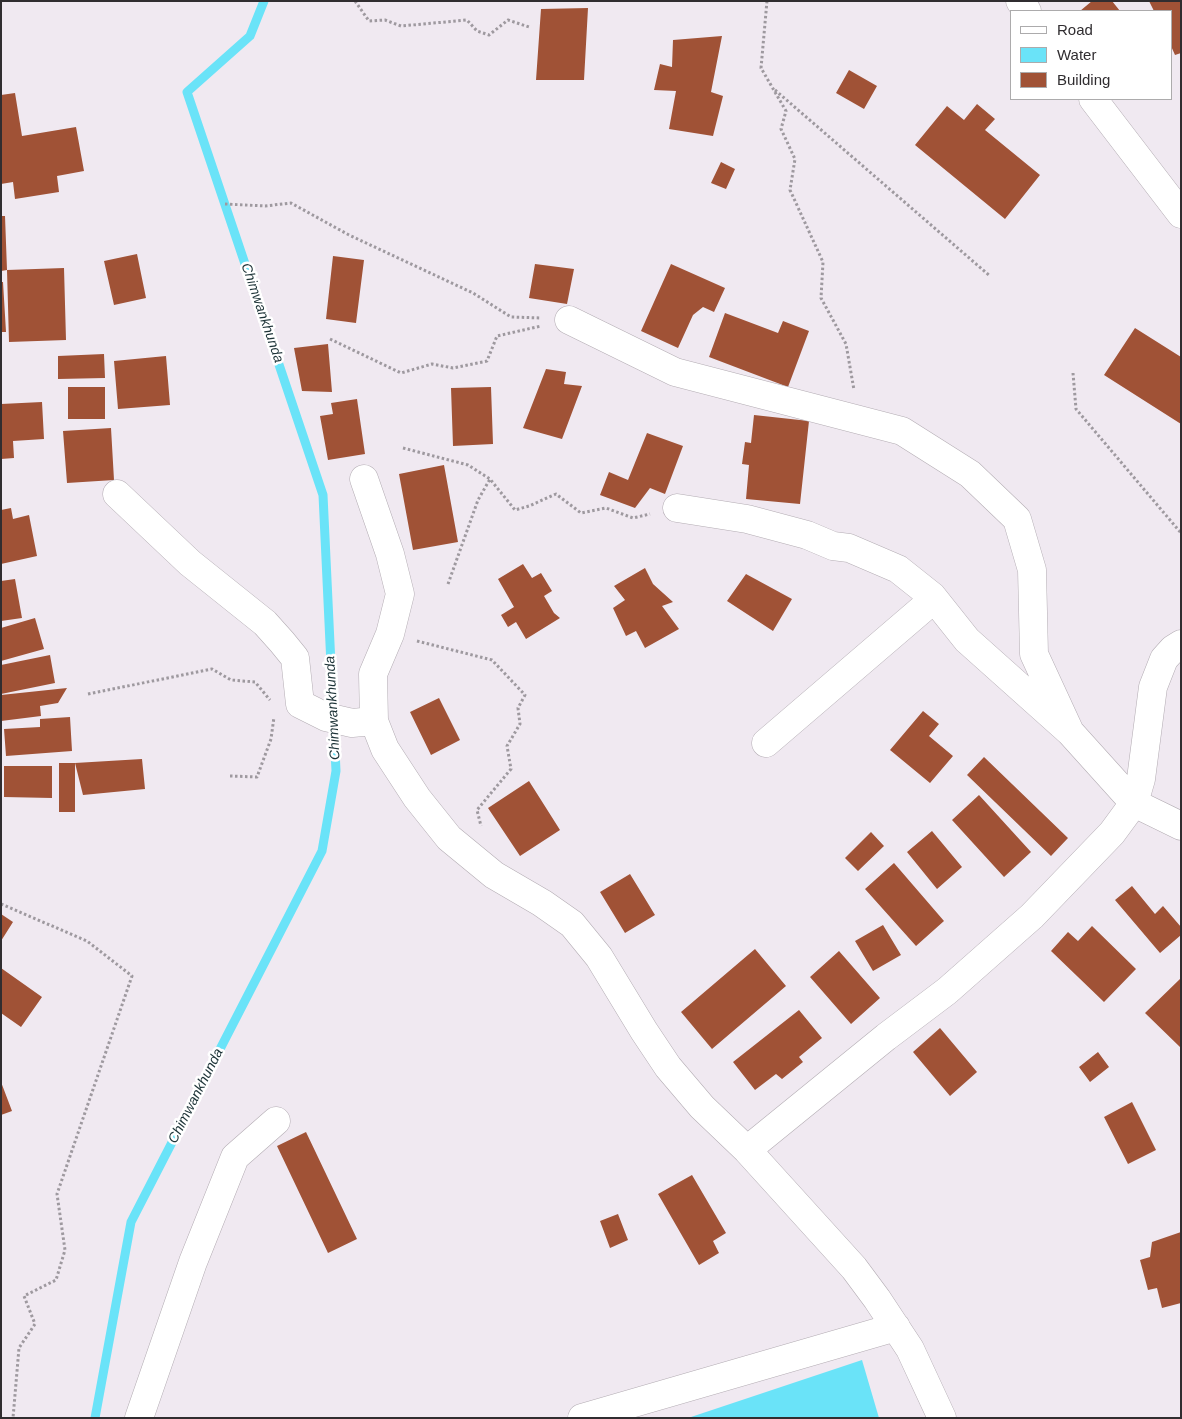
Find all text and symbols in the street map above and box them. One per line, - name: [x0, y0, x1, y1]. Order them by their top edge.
- legend: [1010, 10, 1172, 100]
- text: Road: [1057, 21, 1093, 38]
- text: Water: [1057, 46, 1096, 63]
- text: Building: [1057, 71, 1110, 88]
- water label: Chimwankhunda: [237, 261, 287, 365]
- water label: Chimwankhunda: [322, 655, 344, 761]
- water label: Chimwankhunda: [165, 1046, 227, 1146]

